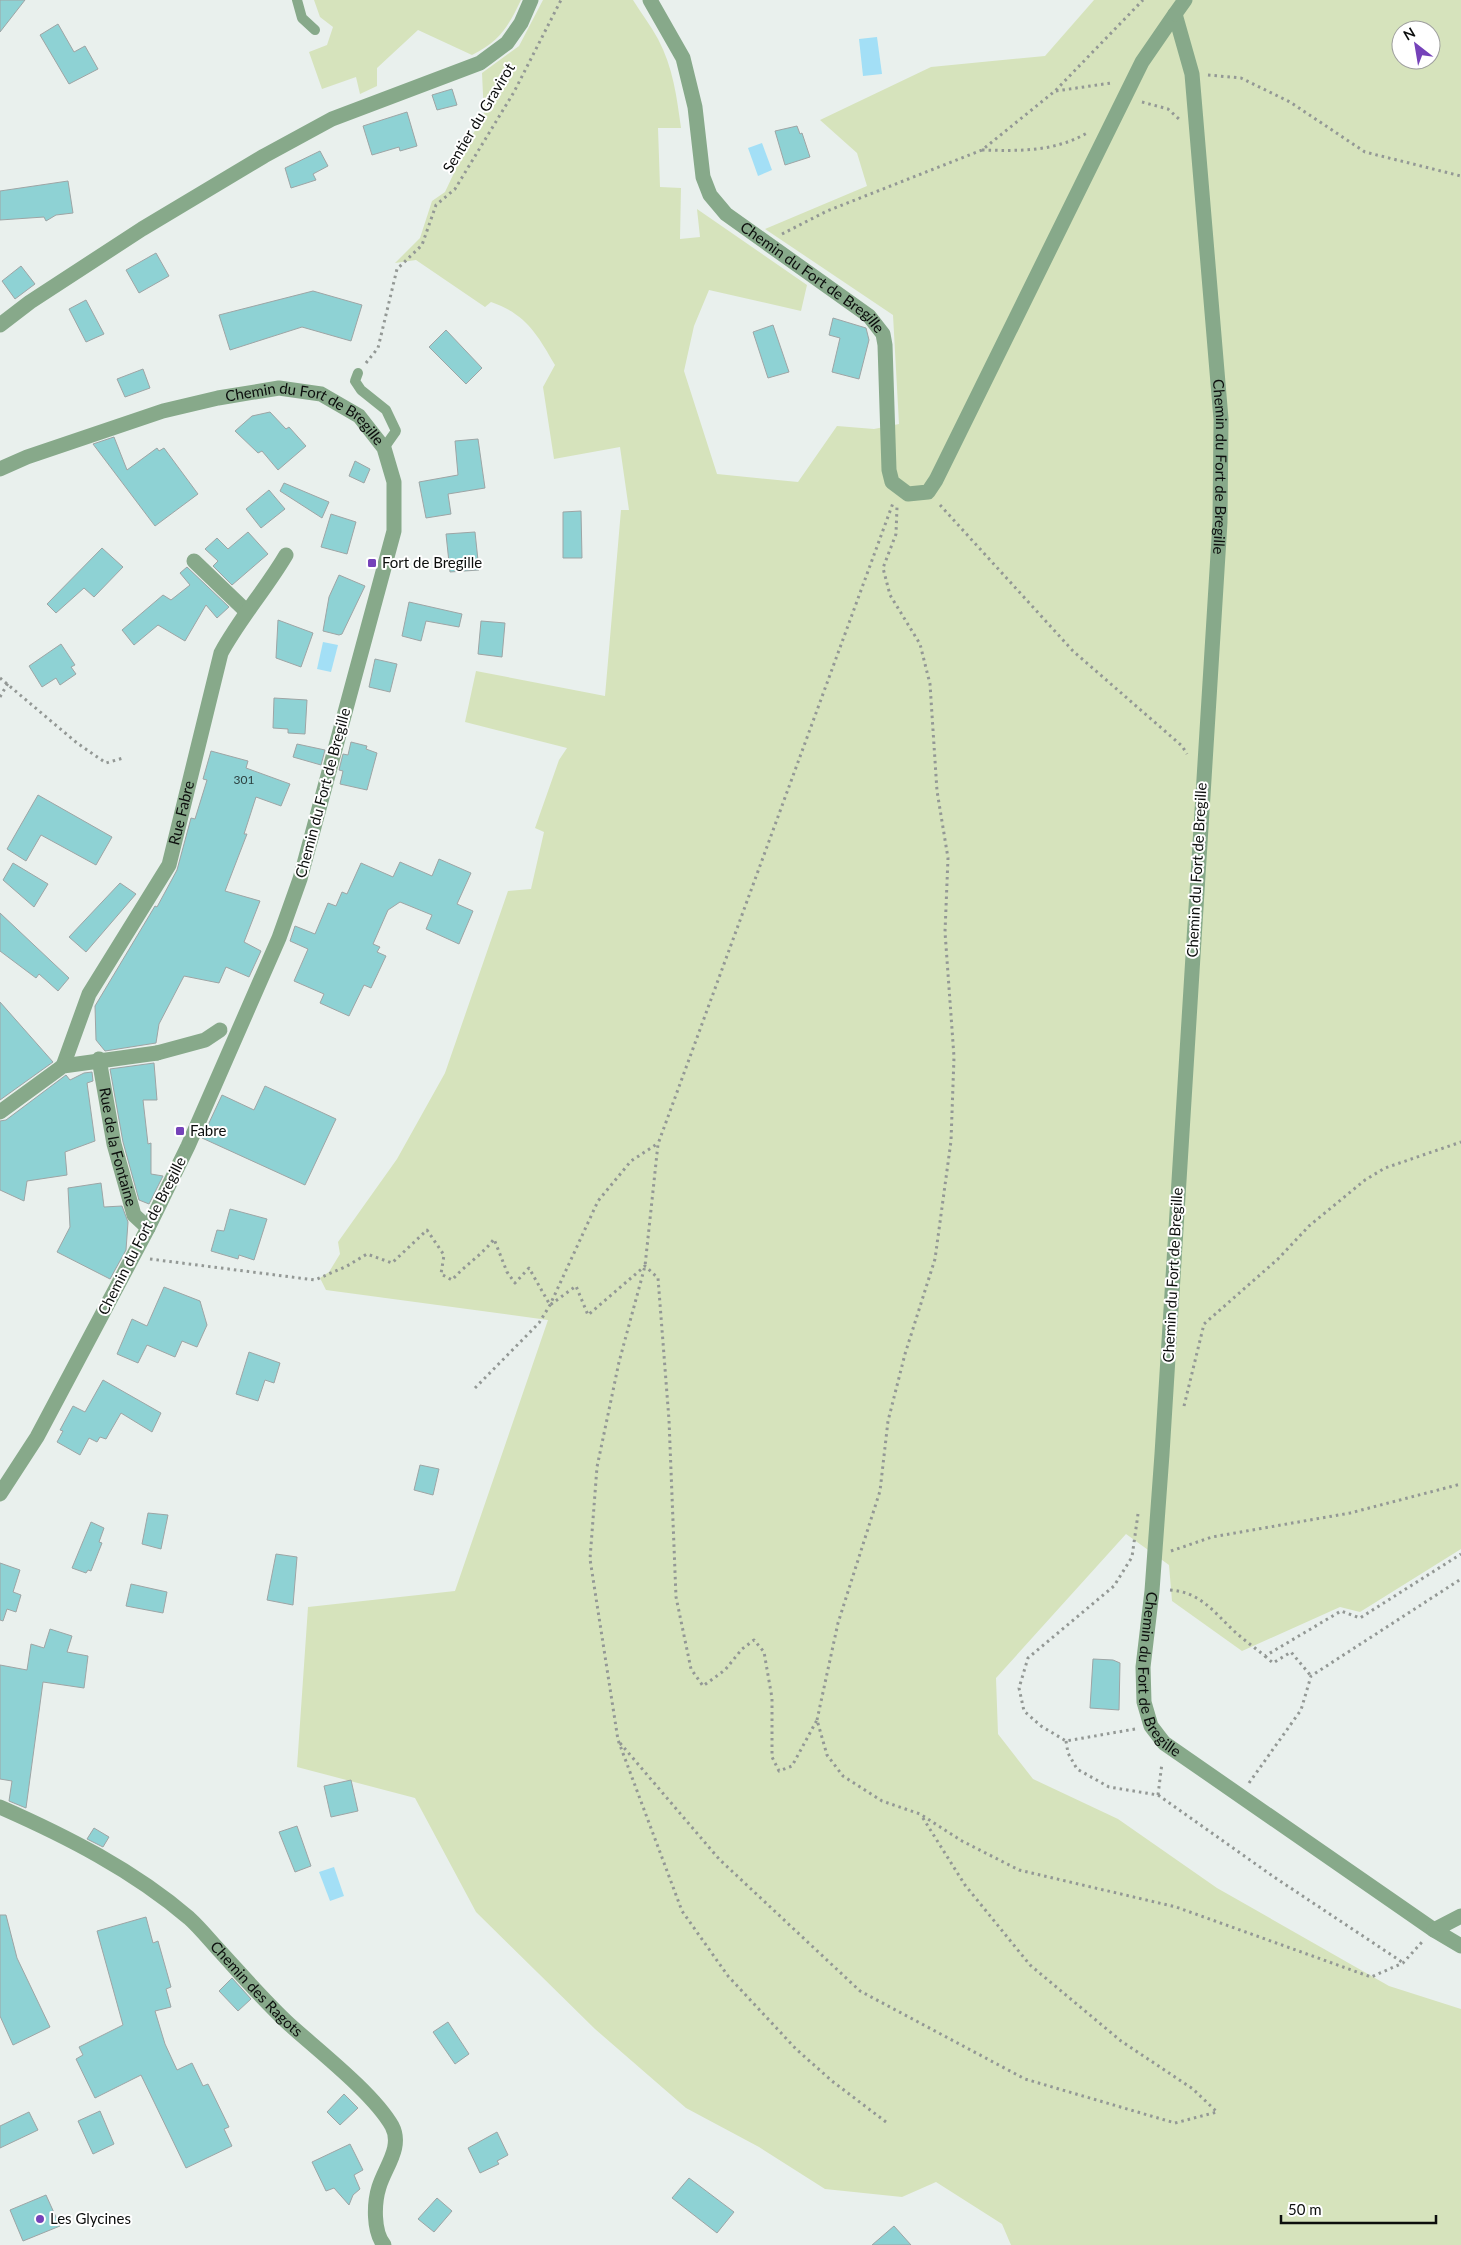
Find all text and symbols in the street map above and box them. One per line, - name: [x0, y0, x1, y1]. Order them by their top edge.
- north arrow: [1391, 20, 1441, 70]
- text: N: [1400, 23, 1418, 43]
- street label: Sentier du Gravirot: [438, 59, 518, 176]
- street label: Chemin du Fort de Bregille: [737, 217, 889, 336]
- street label: Chemin du Fort de Bregille: [224, 378, 388, 449]
- street label: Chemin du Fort de Bregille: [1210, 378, 1231, 555]
- place label: Fort de Bregille: [382, 553, 482, 571]
- marker: Fort de Bregille: [366, 557, 378, 569]
- street label: Chemin du Fort de Bregille: [291, 706, 353, 880]
- house number: 301: [234, 772, 254, 787]
- street label: Rue Fabre: [164, 779, 197, 847]
- street label: Chemin du Fort de Bregille: [1182, 782, 1210, 958]
- street label: Rue de la Fontaine: [96, 1086, 141, 1208]
- place label: Fabre: [190, 1121, 226, 1139]
- marker: Fabre: [174, 1125, 186, 1137]
- street label: Chemin du Fort de Bregille: [93, 1153, 189, 1318]
- street label: Chemin du Fort de Bregille: [1158, 1187, 1186, 1363]
- street label: Chemin du Fort de Bregille: [1135, 1591, 1185, 1760]
- street label: Chemin des Ragots: [207, 1937, 307, 2040]
- scale bar: [1281, 2192, 1436, 2224]
- text: 50 m: [1288, 2200, 1322, 2218]
- place label: Les Glycines: [50, 2209, 131, 2227]
- marker: Les Glycines: [34, 2213, 46, 2225]

